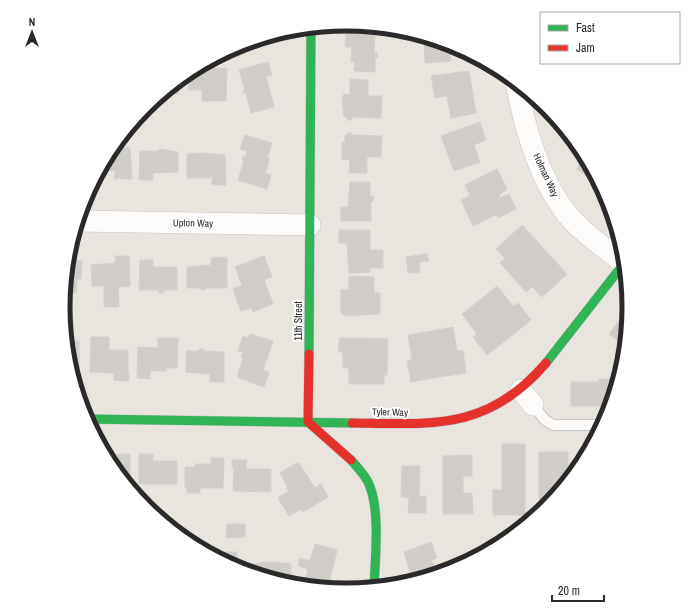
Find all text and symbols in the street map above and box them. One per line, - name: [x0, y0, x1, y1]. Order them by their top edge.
- north arrow: [12, 12, 52, 52]
- legend: [540, 12, 680, 64]
- text: N: [29, 15, 35, 29]
- text: Fast: [576, 20, 595, 36]
- text: Jam: [576, 40, 595, 56]
- street label: Holman Way: [530, 151, 562, 200]
- street label: Upton Way: [173, 216, 214, 230]
- street label: 11th Street: [292, 301, 305, 341]
- street label: Tyler Way: [372, 405, 409, 419]
- scale bar: [552, 577, 604, 603]
- text: 20 m: [558, 583, 580, 599]

